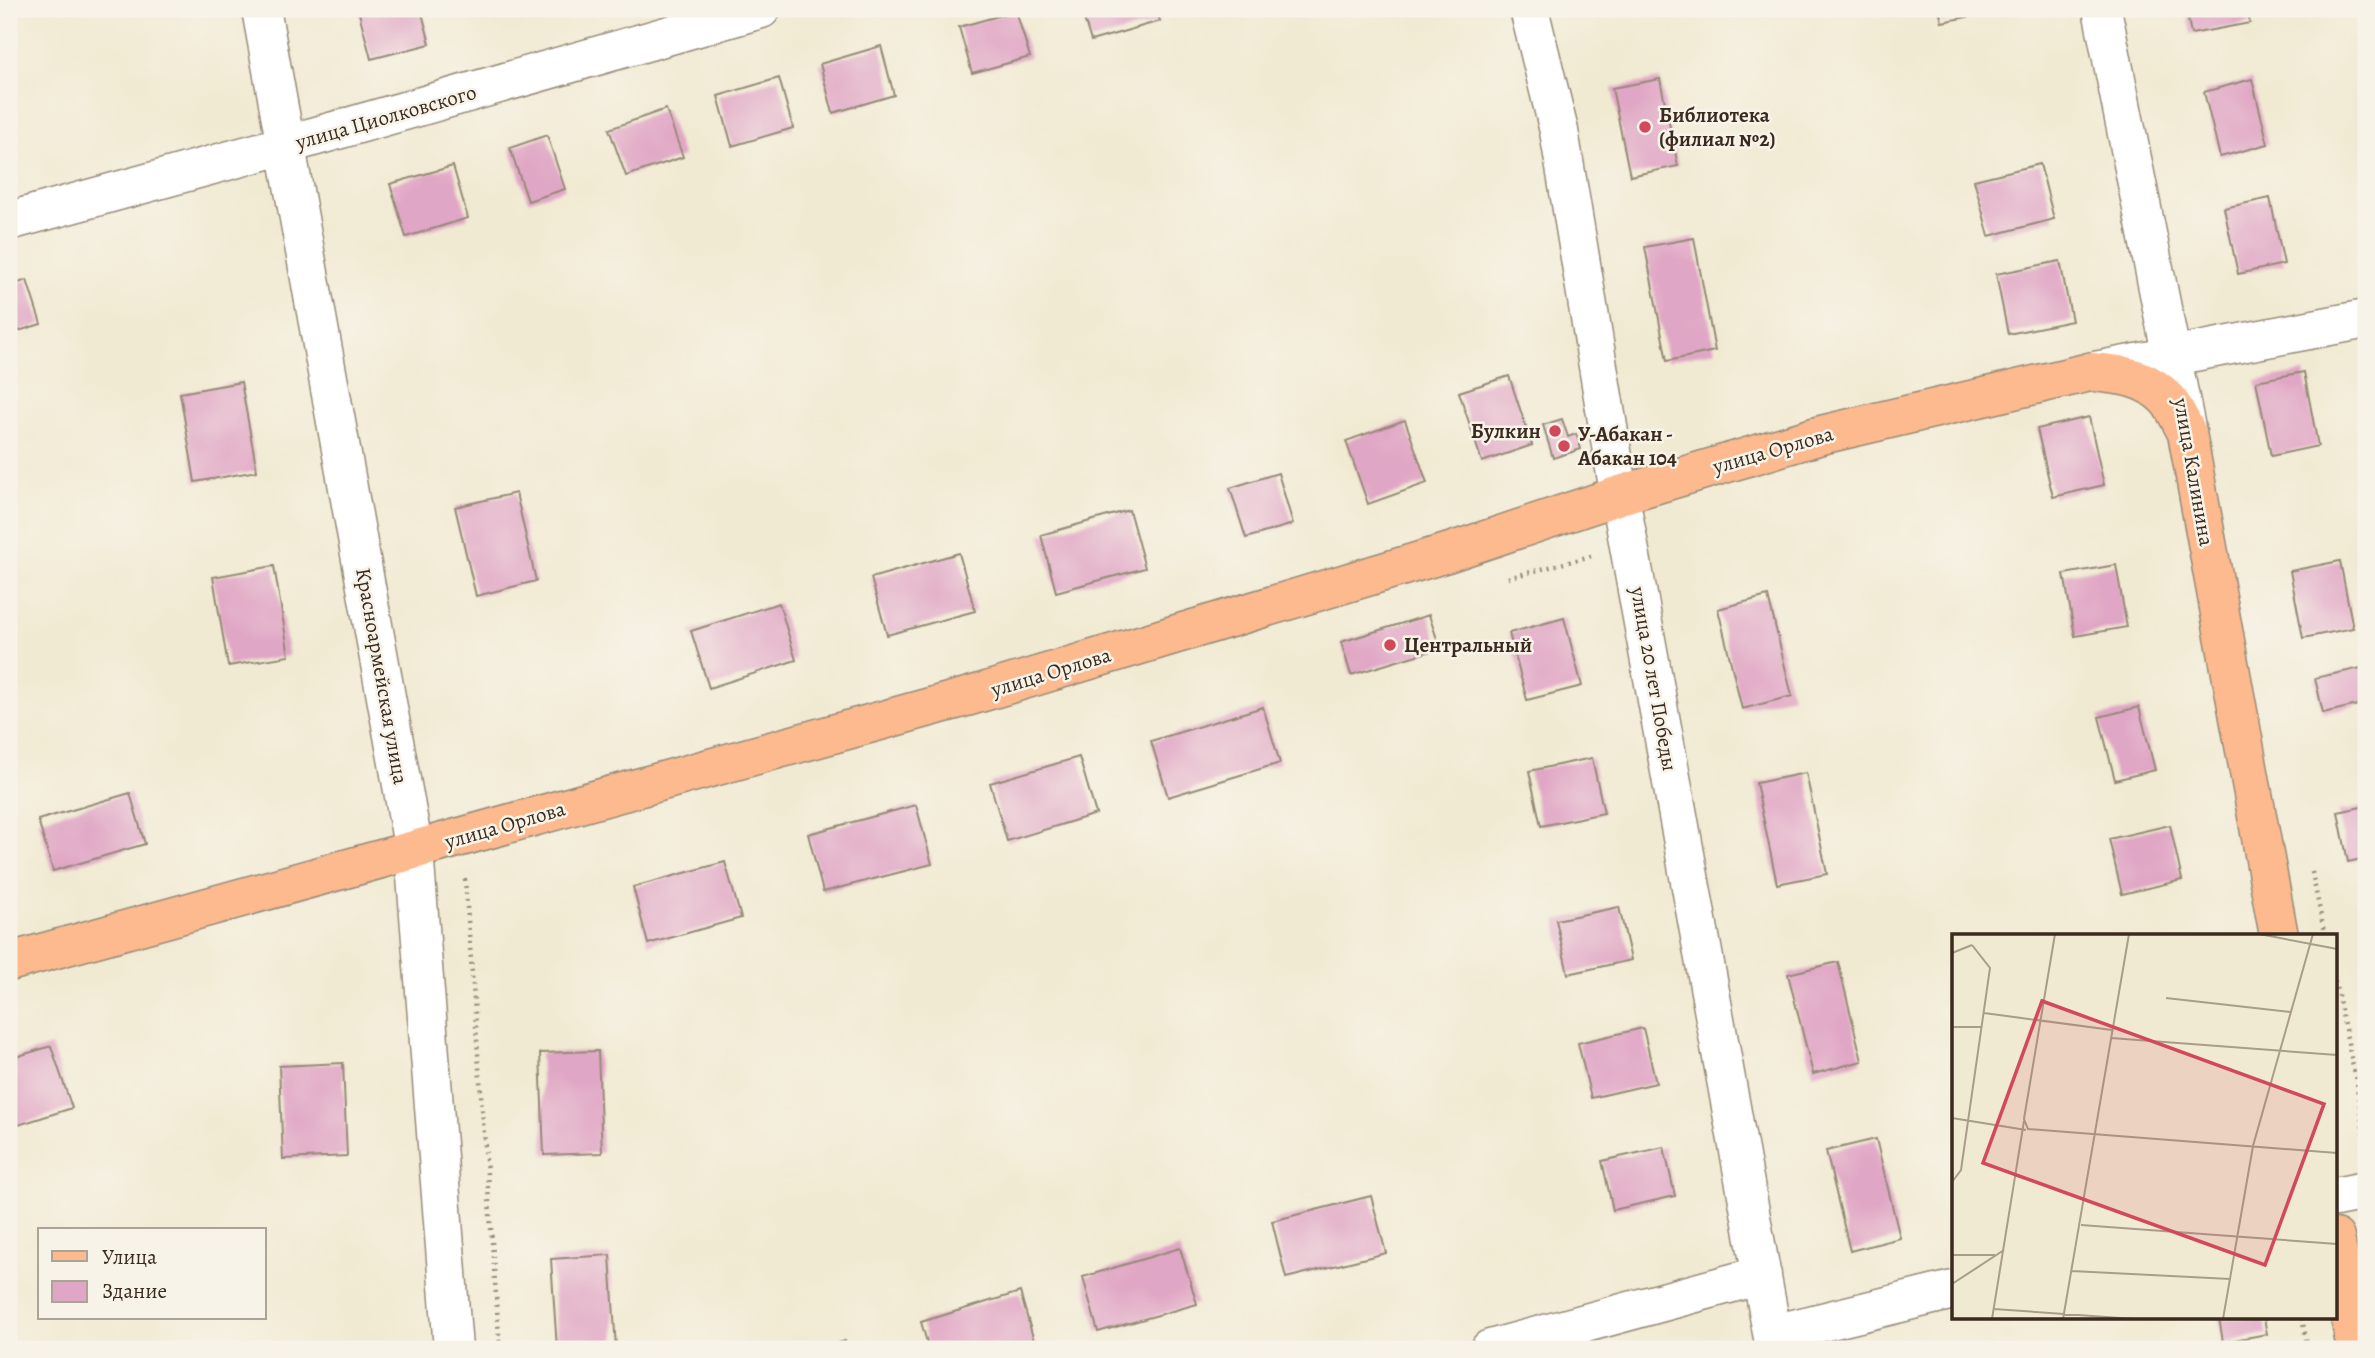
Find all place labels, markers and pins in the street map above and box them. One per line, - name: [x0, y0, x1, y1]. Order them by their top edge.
- place label: Библиотека (филиал №2): [1659, 101, 1776, 153]
- marker: Библиотека (филиал №2): [1637, 119, 1653, 135]
- place label: Булкин: [1471, 417, 1541, 445]
- place label: У-Абакан - Абакан 104: [1577, 420, 1677, 472]
- marker: Булкин: [1547, 423, 1563, 439]
- marker: У-Абакан - Абакан 104: [1556, 438, 1572, 454]
- place label: Центральный: [1404, 631, 1532, 659]
- marker: Центральный: [1382, 637, 1398, 653]

